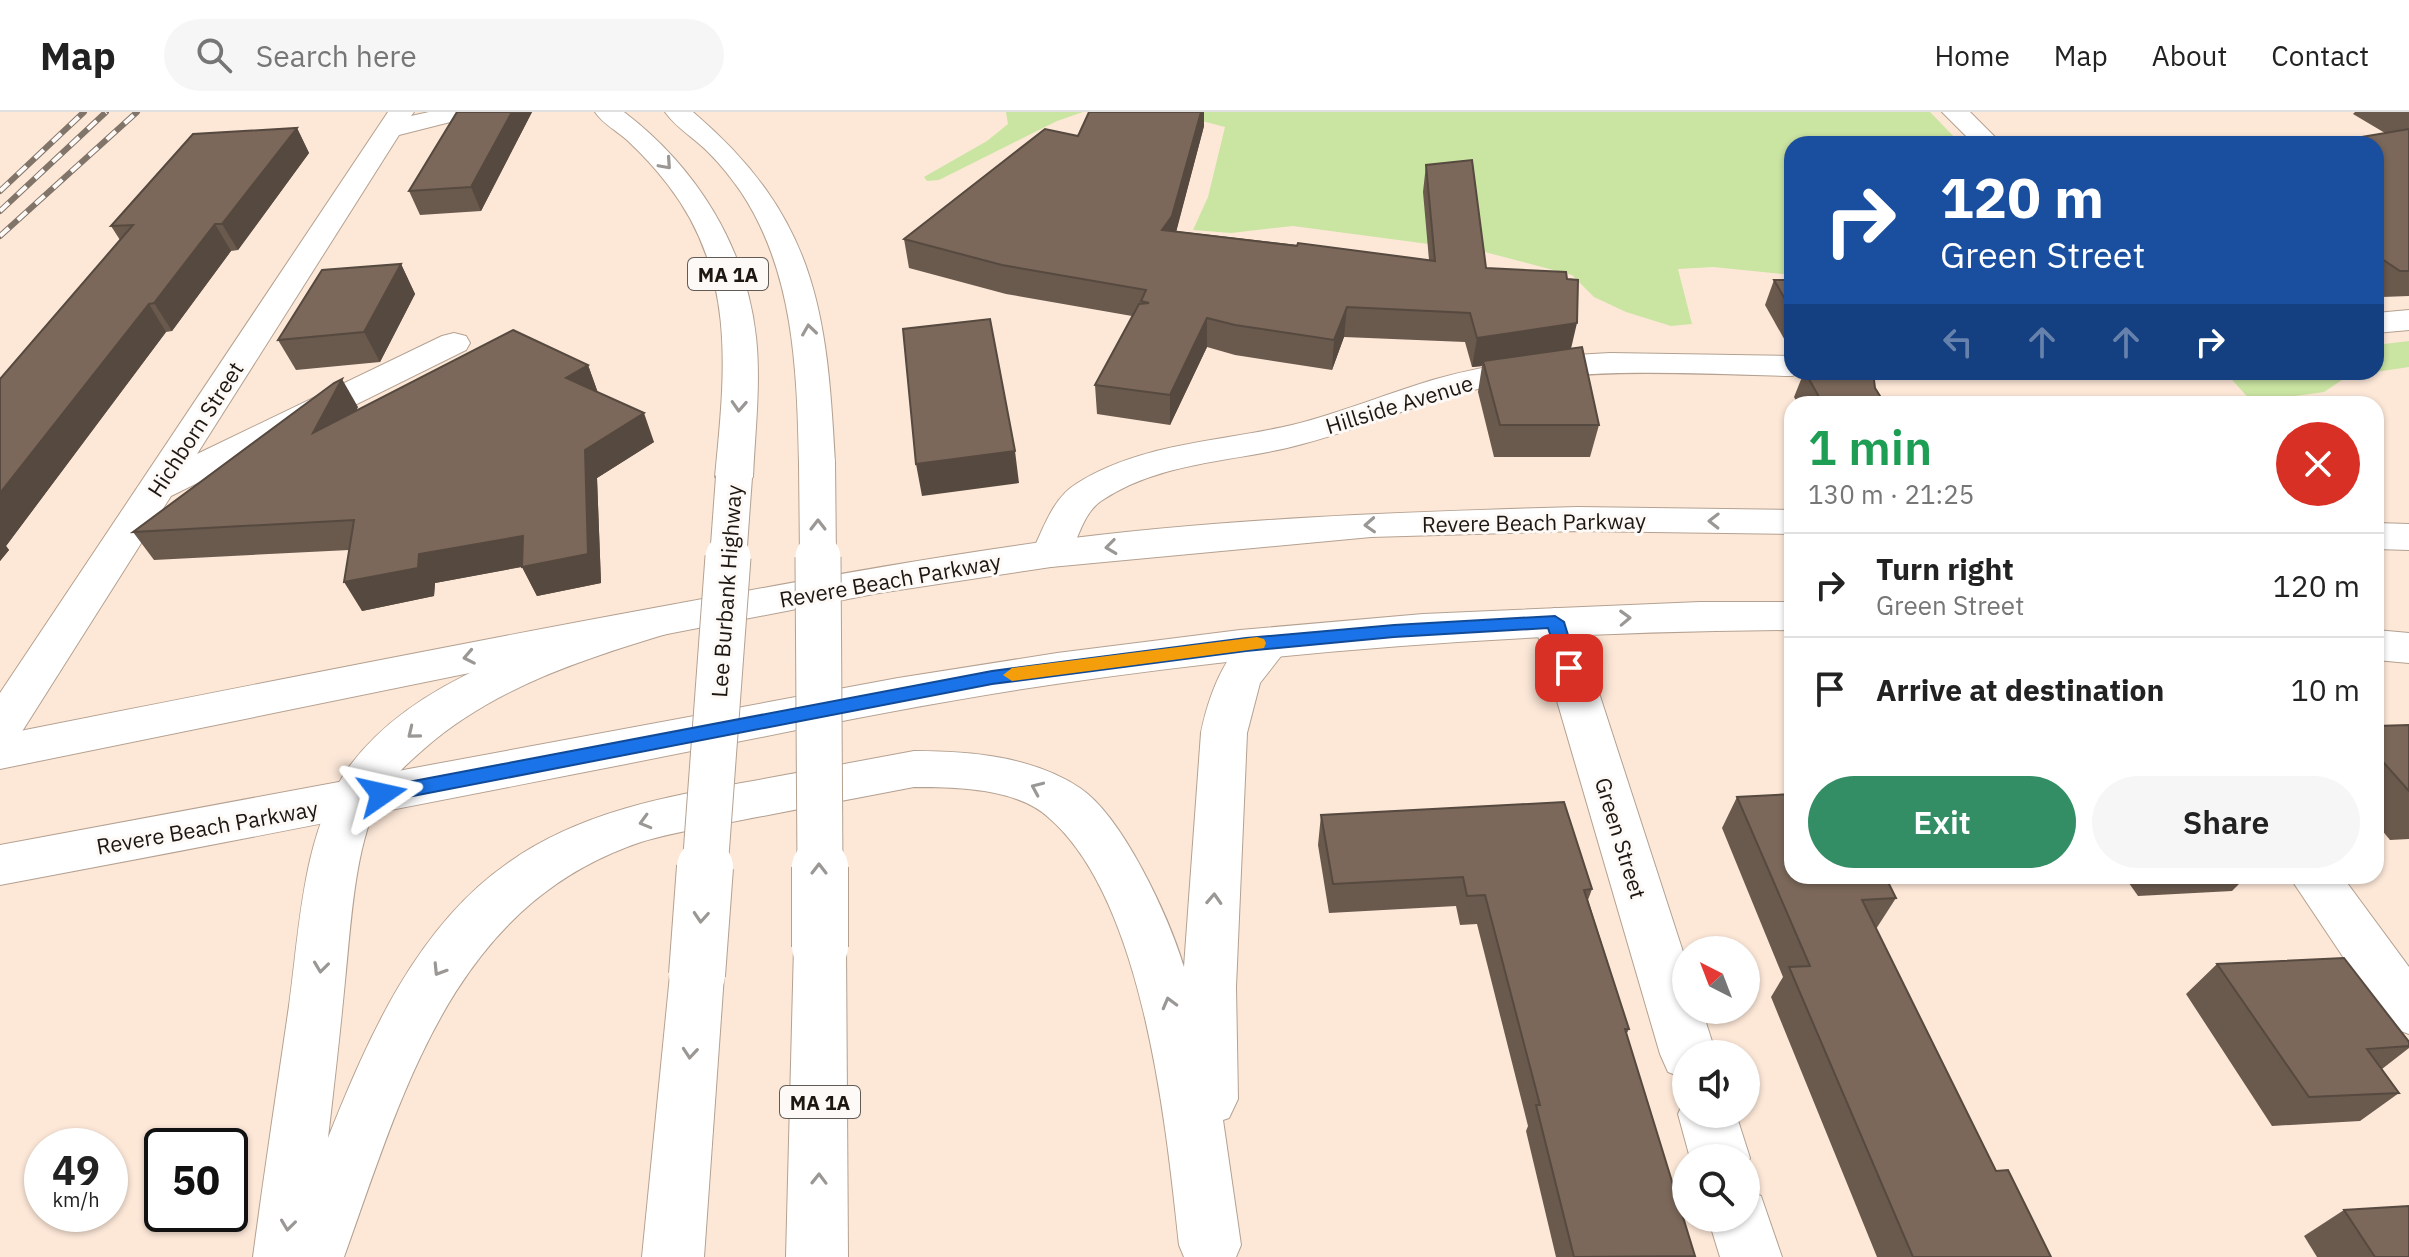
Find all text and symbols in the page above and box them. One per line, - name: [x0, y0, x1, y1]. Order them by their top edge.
- search box: [164, 19, 724, 91]
- text: Map: [40, 31, 116, 80]
- icon: search: [192, 33, 236, 77]
- text: Search here: [256, 36, 417, 75]
- text: Home: [1934, 37, 2010, 74]
- text: Map: [2054, 37, 2108, 74]
- text: About: [2152, 37, 2227, 74]
- text: Contact: [2271, 37, 2369, 74]
- one-way arrow: [656, 155, 671, 170]
- text: 120 m: [1940, 161, 2104, 233]
- icon: right: [1808, 168, 1912, 272]
- text: Green Street: [1940, 231, 2145, 278]
- road number: MA 1A: [688, 258, 768, 290]
- icon: left: [1936, 320, 1980, 364]
- icon: ahead: [2020, 320, 2064, 364]
- icon: ahead: [2104, 320, 2148, 364]
- icon: right: [2188, 320, 2232, 364]
- one-way arrow: [801, 323, 818, 337]
- street label: Hichborn Street: [140, 356, 250, 502]
- street label: Hillside Avenue: [1322, 368, 1476, 440]
- one-way arrow: [730, 400, 747, 413]
- text: 1 min: [1808, 416, 1932, 478]
- button: close: [2276, 422, 2360, 506]
- text: 130 m · 21:25: [1808, 477, 1974, 511]
- street label: Lee Burbank Highway: [704, 484, 748, 698]
- street label: Revere Beach Parkway: [1422, 506, 1646, 538]
- one-way arrow: [1707, 512, 1720, 530]
- one-way arrow: [1363, 516, 1376, 533]
- one-way arrow: [809, 518, 827, 531]
- one-way arrow: [1104, 539, 1117, 556]
- street label: Revere Beach Parkway: [777, 546, 1003, 614]
- text: Turn right: [1876, 549, 2014, 588]
- icon: right: [1808, 563, 1852, 607]
- text: 120 m: [2273, 566, 2360, 605]
- text: Green Street: [1876, 588, 2024, 622]
- one-way arrow: [1619, 610, 1632, 627]
- pin: [1535, 634, 1603, 702]
- icon: arrive: [1547, 646, 1591, 690]
- one-way arrow: [462, 648, 475, 665]
- icon: arrive: [1808, 667, 1852, 711]
- text: Arrive at destination: [1876, 670, 2164, 709]
- text: 10 m: [2291, 670, 2360, 709]
- one-way arrow: [407, 724, 422, 738]
- position arrow: [340, 752, 424, 836]
- street label: Green Street: [1589, 774, 1653, 902]
- button: Exit: [1808, 776, 2076, 868]
- button: Share: [2092, 776, 2360, 868]
- one-way arrow: [1031, 782, 1045, 798]
- street label: Revere Beach Parkway: [94, 793, 320, 861]
- one-way arrow: [638, 812, 652, 829]
- one-way arrow: [810, 862, 828, 875]
- one-way arrow: [1205, 892, 1222, 905]
- one-way arrow: [693, 911, 710, 924]
- north arrow: [1672, 936, 1760, 1024]
- map controls: [1672, 936, 1760, 1232]
- one-way arrow: [312, 961, 329, 974]
- one-way arrow: [434, 961, 449, 976]
- one-way arrow: [1161, 996, 1178, 1010]
- button: sound: [1672, 1040, 1760, 1128]
- one-way arrow: [682, 1047, 699, 1060]
- road number: MA 1A: [780, 1086, 860, 1118]
- speed limit sign: 50: [144, 1128, 248, 1232]
- text: 49: [52, 1144, 100, 1196]
- button: search: [1672, 1144, 1760, 1232]
- one-way arrow: [810, 1172, 828, 1185]
- text: km/h: [52, 1186, 100, 1213]
- one-way arrow: [280, 1218, 297, 1231]

